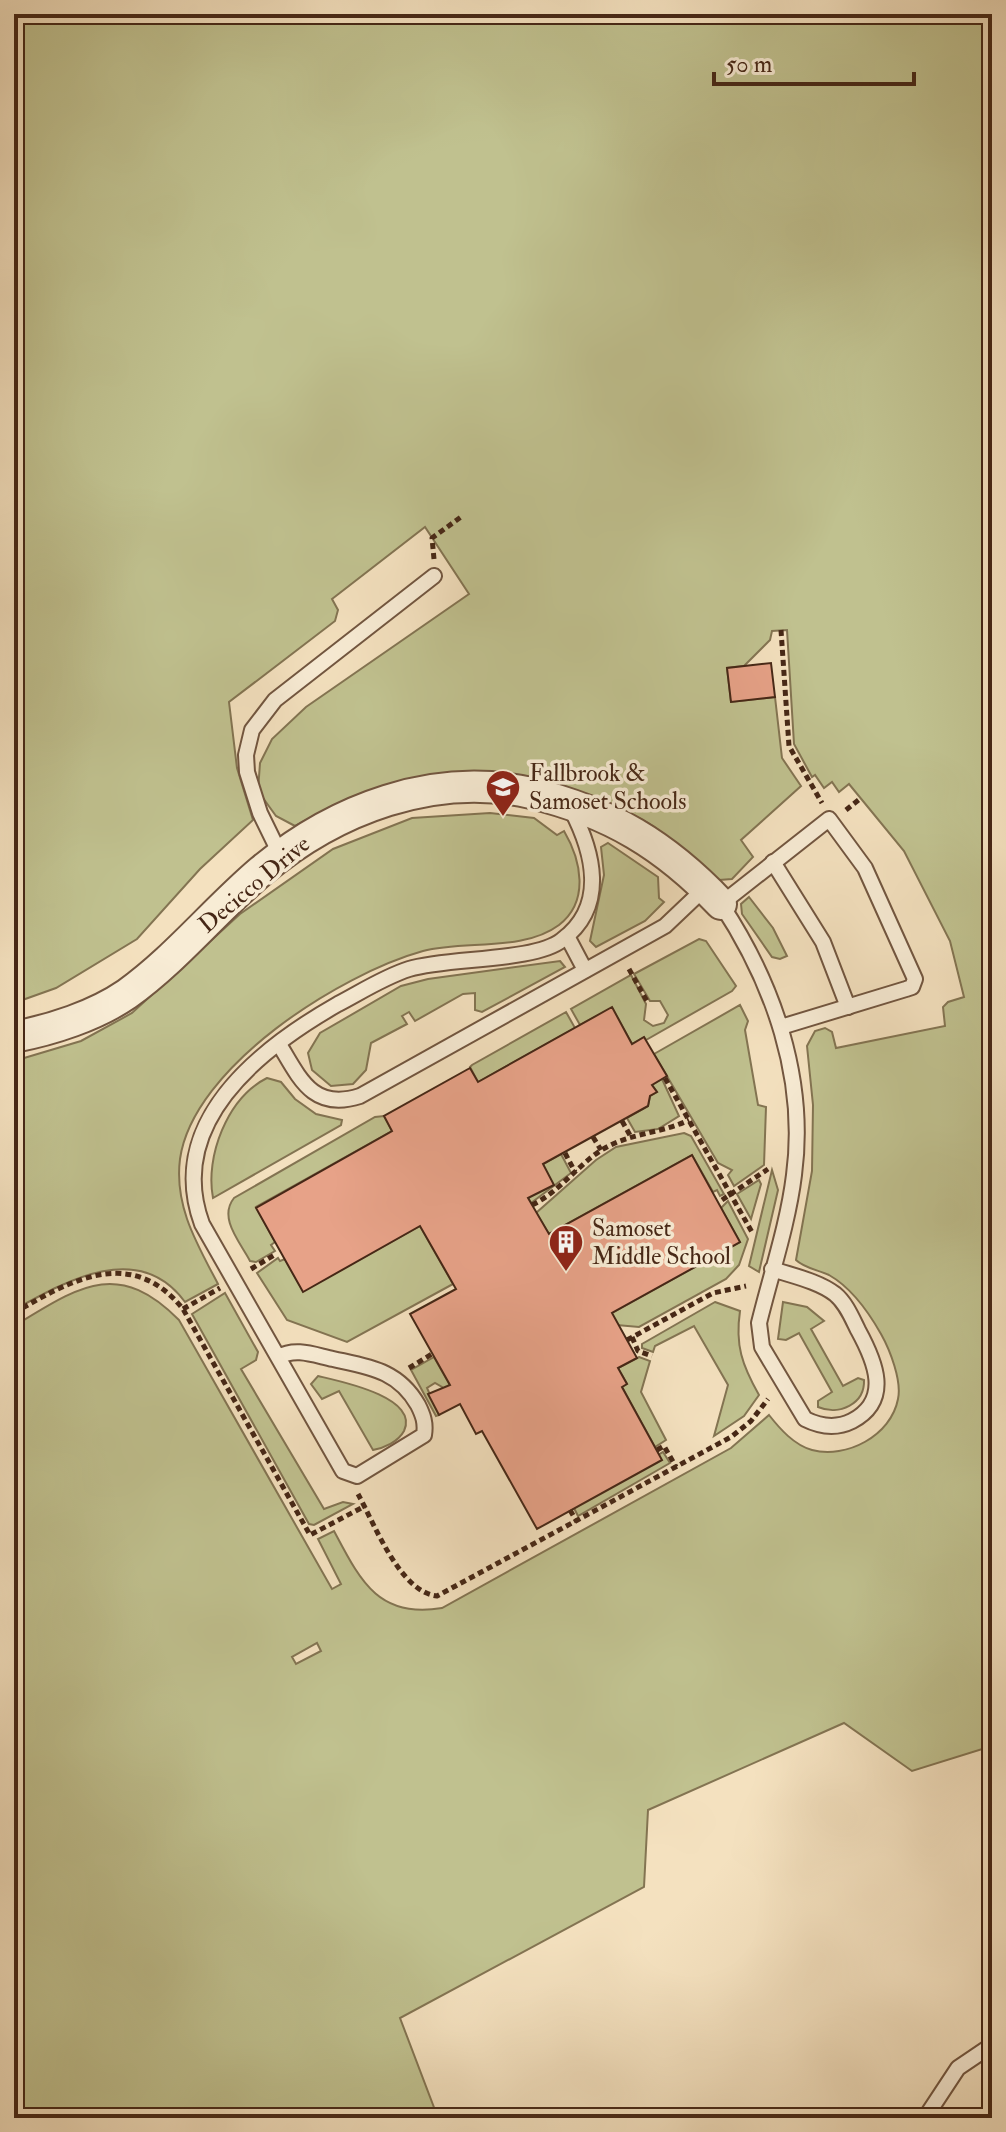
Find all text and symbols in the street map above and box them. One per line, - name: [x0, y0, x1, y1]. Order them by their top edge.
- scale bar: [714, 36, 914, 86]
- text: 50 m: [726, 49, 773, 80]
- place label: Fallbrook & Samoset Schools: [529, 758, 686, 817]
- school or university icon: Fallbrook & Samoset Schools: [484, 768, 522, 818]
- street label: Decicco Drive: [192, 829, 316, 940]
- place label: Samoset Middle School: [592, 1213, 731, 1272]
- building icon: Samoset Middle School: [547, 1223, 585, 1273]

